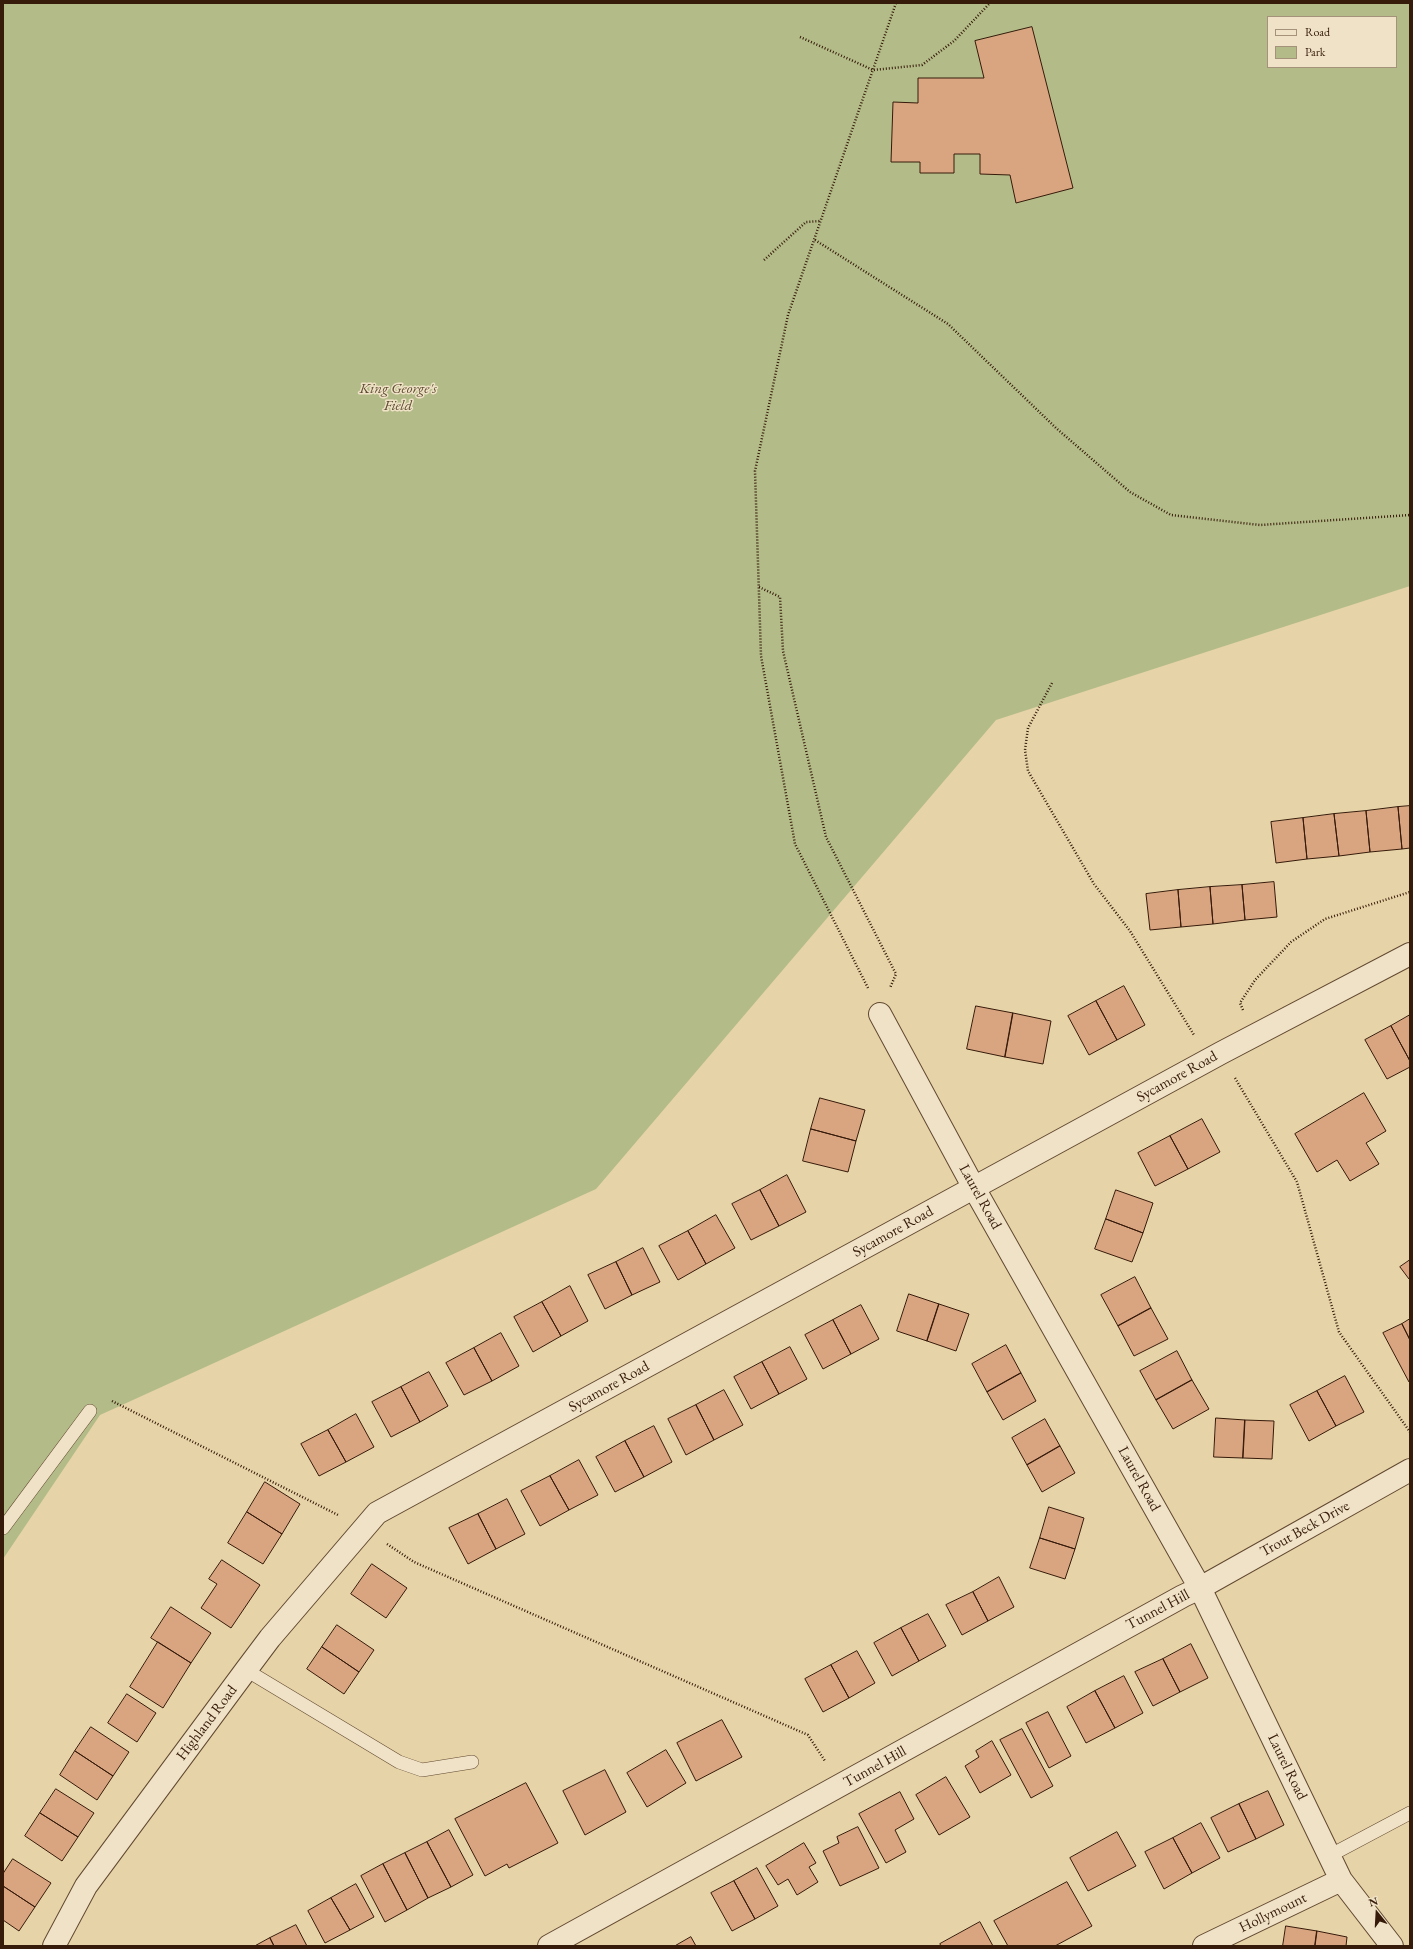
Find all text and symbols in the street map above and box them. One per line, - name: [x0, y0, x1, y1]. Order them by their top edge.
- legend: [1267, 16, 1397, 68]
- text: Road: [1305, 24, 1330, 40]
- text: Park: [1305, 44, 1325, 60]
- park label: King George's Field: [359, 380, 437, 415]
- street label: Sycamore Road: [1134, 1047, 1220, 1107]
- street label: Laurel Road: [955, 1161, 1005, 1233]
- street label: Sycamore Road: [850, 1202, 936, 1262]
- street label: Sycamore Road: [566, 1357, 652, 1417]
- street label: Laurel Road: [1114, 1443, 1164, 1515]
- street label: Trout Beck Drive: [1257, 1497, 1353, 1561]
- street label: Tunnel Hill: [1123, 1586, 1193, 1634]
- street label: Highland Road: [173, 1682, 241, 1764]
- street label: Laurel Road: [1263, 1731, 1311, 1803]
- street label: Tunnel Hill: [840, 1742, 910, 1792]
- street label: Hollymount: [1236, 1889, 1310, 1937]
- north arrow: [1357, 1893, 1397, 1933]
- text: N: [1367, 1894, 1380, 1910]

